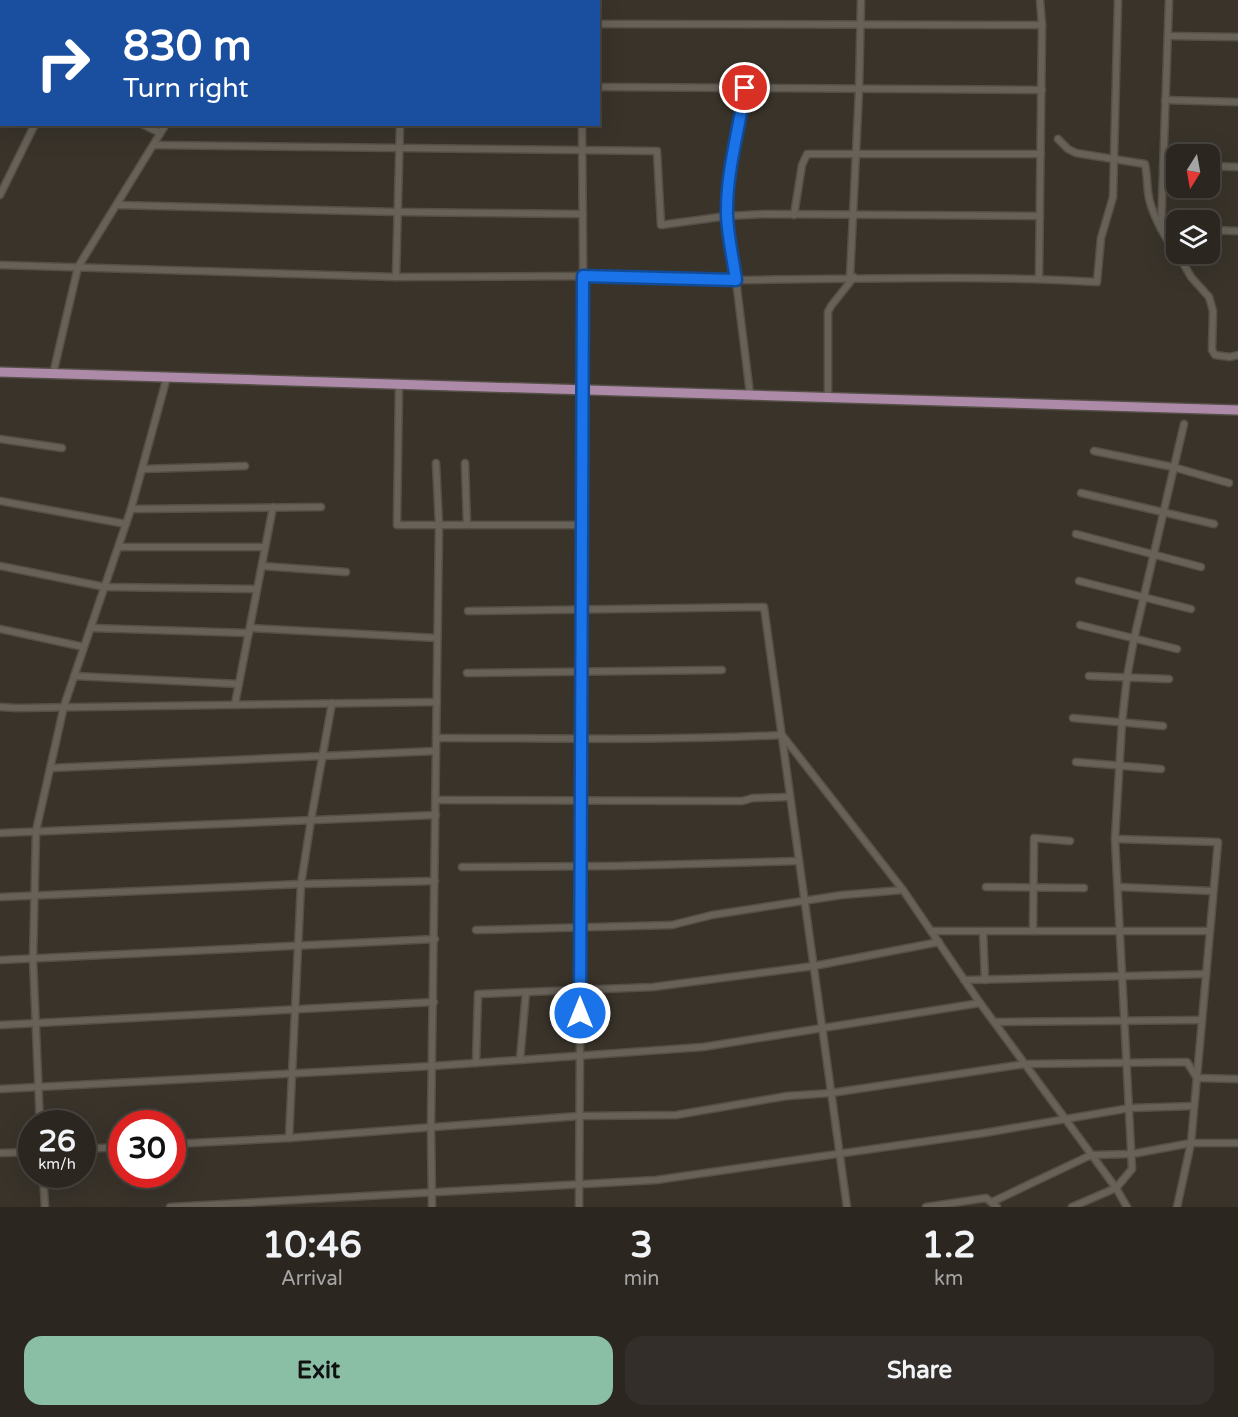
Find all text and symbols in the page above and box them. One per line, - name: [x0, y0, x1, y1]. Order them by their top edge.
- text: 830 m: [123, 21, 252, 72]
- icon: right: [24, 24, 102, 102]
- pin: [719, 62, 770, 113]
- icon: arrive: [728, 71, 761, 104]
- text: Turn right: [123, 72, 249, 105]
- north arrow: [1166, 144, 1220, 198]
- map controls: [1166, 144, 1220, 264]
- button: layers: [1166, 210, 1220, 264]
- position arrow: [548, 981, 612, 1045]
- speed limit sign: 30: [108, 1110, 186, 1188]
- text: 26: [38, 1123, 76, 1160]
- text: km/h: [38, 1155, 76, 1173]
- text: 10:46: [262, 1224, 362, 1267]
- text: 3: [630, 1224, 653, 1267]
- text: 1.2: [921, 1224, 976, 1267]
- text: Arrival: [281, 1267, 343, 1291]
- text: min: [624, 1267, 659, 1291]
- text: km: [934, 1267, 963, 1291]
- button: Exit: [24, 1336, 613, 1405]
- button: Share: [625, 1336, 1214, 1405]

